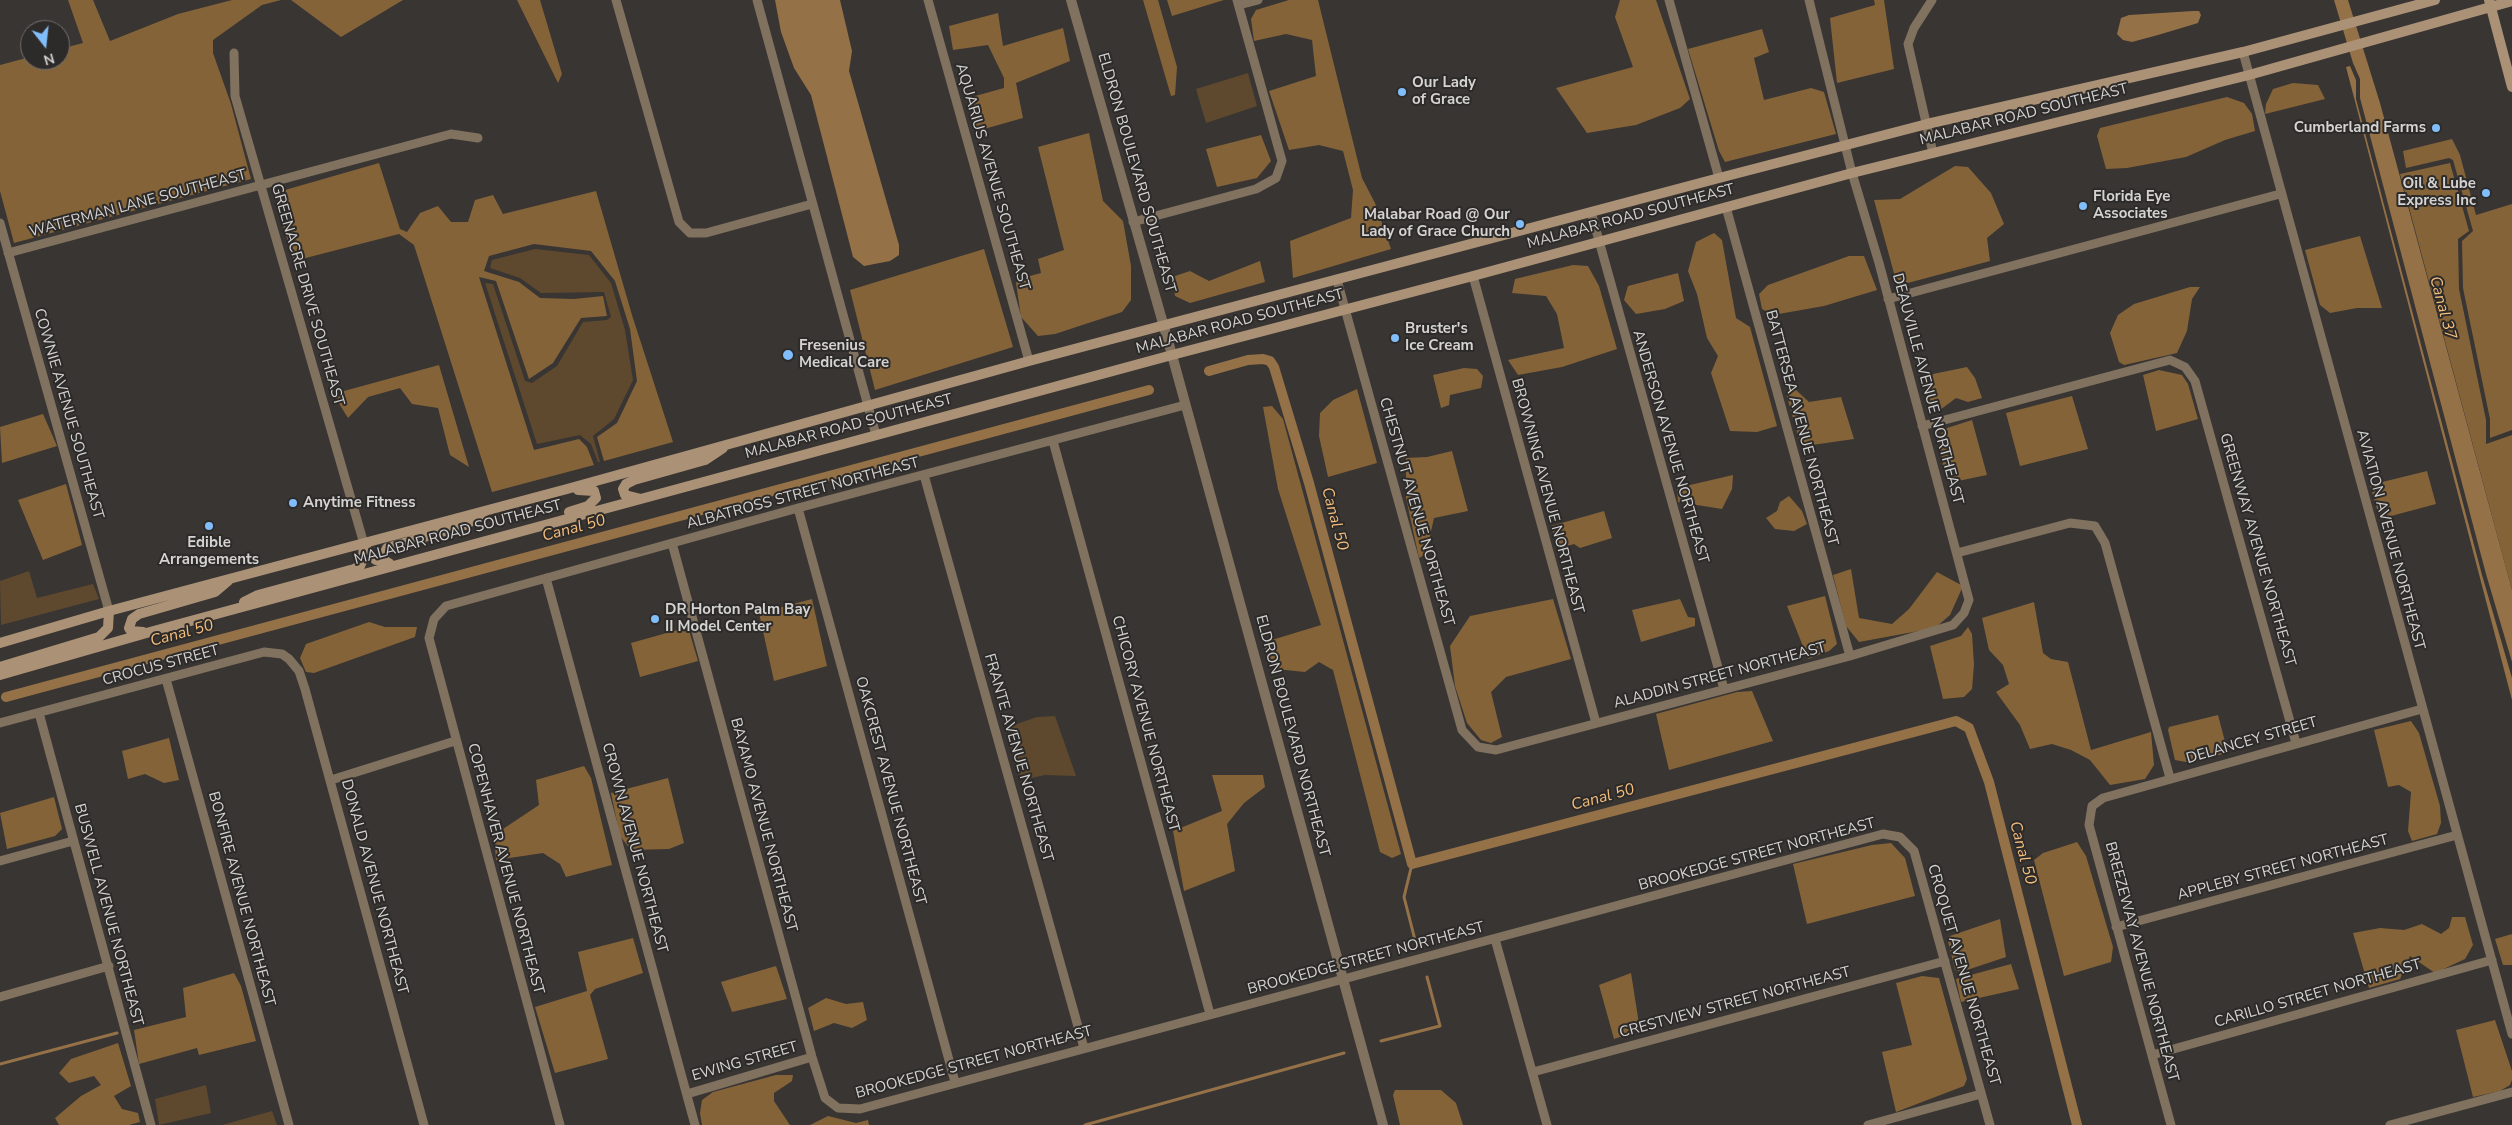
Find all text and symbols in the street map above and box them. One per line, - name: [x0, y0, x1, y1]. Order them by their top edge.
- north arrow: [20, 20, 70, 70]
- text: N: [41, 48, 57, 70]
- street label: ELDRON BOULEVARD SOUTHEAST: [1093, 51, 1179, 295]
- street label: AQUARIUS AVENUE SOUTHEAST: [951, 61, 1033, 293]
- place label: Our Lady of Grace: [1412, 74, 1476, 109]
- street label: MALABAR ROAD SOUTHEAST: [1918, 80, 2130, 150]
- marker: Our Lady of Grace: [1396, 86, 1408, 98]
- place label: Cumberland Farms: [2294, 119, 2426, 137]
- marker: Cumberland Farms: [2430, 122, 2442, 134]
- street label: WATERMAN LANE SOUTHEAST: [27, 166, 249, 242]
- place label: Oil & Lube Express Inc: [2397, 175, 2476, 210]
- street label: MALABAR ROAD SOUTHEAST: [1525, 181, 1737, 253]
- street label: GREENACRE DRIVE SOUTHEAST: [267, 182, 347, 408]
- marker: Oil & Lube Express Inc: [2480, 187, 2492, 199]
- place label: Florida Eye Associates: [2093, 188, 2170, 223]
- marker: Florida Eye Associates: [2077, 200, 2089, 212]
- place label: Malabar Road @ Our Lady of Grace Church: [1361, 206, 1510, 241]
- marker: Malabar Road @ Our Lady of Grace Church: [1514, 218, 1526, 230]
- street label: DEAUVILLE AVENUE NORTHEAST: [1887, 271, 1967, 507]
- water label: Canal 37: [2424, 274, 2460, 342]
- street label: MALABAR ROAD SOUTHEAST: [1134, 286, 1346, 358]
- street label: COWNIE AVENUE SOUTHEAST: [29, 307, 107, 521]
- street label: BATTERSEA AVENUE NORTHEAST: [1761, 308, 1841, 548]
- place label: Bruster's Ice Cream: [1405, 320, 1474, 355]
- street label: ANDERSON AVENUE NORTHEAST: [1628, 328, 1712, 566]
- marker: Bruster's Ice Cream: [1389, 332, 1401, 344]
- place label: Fresenius Medical Care: [799, 337, 889, 372]
- marker: Fresenius Medical Care: [781, 348, 795, 362]
- street label: BROWNING AVENUE NORTHEAST: [1507, 376, 1587, 616]
- street label: MALABAR ROAD SOUTHEAST: [743, 391, 955, 463]
- street label: CHESTNUT AVENUE NORTHEAST: [1375, 396, 1457, 628]
- street label: AVIATION AVENUE NORTHEAST: [2352, 428, 2428, 652]
- street label: GREENWAY AVENUE NORTHEAST: [2215, 431, 2299, 669]
- street label: ALBATROSS STREET NORTHEAST: [685, 454, 921, 534]
- water label: Canal 50: [1316, 485, 1352, 553]
- place label: Anytime Fitness: [303, 494, 415, 512]
- marker: Anytime Fitness: [287, 497, 299, 509]
- street label: MALABAR ROAD SOUTHEAST: [352, 497, 564, 569]
- water label: Canal 50: [540, 511, 608, 547]
- marker: Edible Arrangements: [203, 520, 215, 532]
- place label: Edible Arrangements: [159, 534, 259, 569]
- place label: DR Horton Palm Bay II Model Center: [665, 601, 810, 636]
- marker: DR Horton Palm Bay II Model Center: [649, 613, 661, 625]
- street label: ELDRON BOULEVARD NORTHEAST: [1251, 613, 1333, 859]
- street label: CHICORY AVENUE NORTHEAST: [1107, 614, 1183, 834]
- water label: Canal 50: [148, 616, 216, 652]
- street label: ALADDIN STREET NORTHEAST: [1612, 639, 1828, 713]
- street label: CROCUS STREET: [101, 642, 221, 690]
- street label: FRANTE AVENUE NORTHEAST: [980, 652, 1056, 864]
- street label: OAKCREST AVENUE NORTHEAST: [851, 675, 929, 907]
- street label: DELANCEY STREET: [2184, 714, 2320, 768]
- street label: BAYAMO AVENUE NORTHEAST: [726, 716, 800, 934]
- street label: CROWN AVENUE NORTHEAST: [597, 741, 671, 955]
- street label: COPENHAVER AVENUE NORTHEAST: [463, 742, 547, 996]
- street label: DONALD AVENUE NORTHEAST: [337, 778, 411, 996]
- water label: Canal 50: [1569, 780, 1637, 816]
- street label: BONFIRE AVENUE NORTHEAST: [204, 790, 278, 1008]
- street label: BUSWELL AVENUE NORTHEAST: [70, 802, 146, 1028]
- street label: BROOKEDGE STREET NORTHEAST: [1637, 815, 1877, 895]
- water label: Canal 50: [2004, 819, 2040, 887]
- street label: APPLEBY STREET NORTHEAST: [2175, 831, 2391, 905]
- street label: BREEZEWAY AVENUE NORTHEAST: [2100, 840, 2182, 1084]
- street label: CROQUET AVENUE NORTHEAST: [1923, 862, 2003, 1088]
- street label: BROOKEDGE STREET NORTHEAST: [1246, 919, 1486, 999]
- street label: CARILLO STREET NORTHEAST: [2213, 956, 2423, 1032]
- street label: CRESTVIEW STREET NORTHEAST: [1617, 963, 1853, 1043]
- street label: BROOKEDGE STREET NORTHEAST: [854, 1023, 1094, 1103]
- street label: EWING STREET: [690, 1038, 800, 1086]

